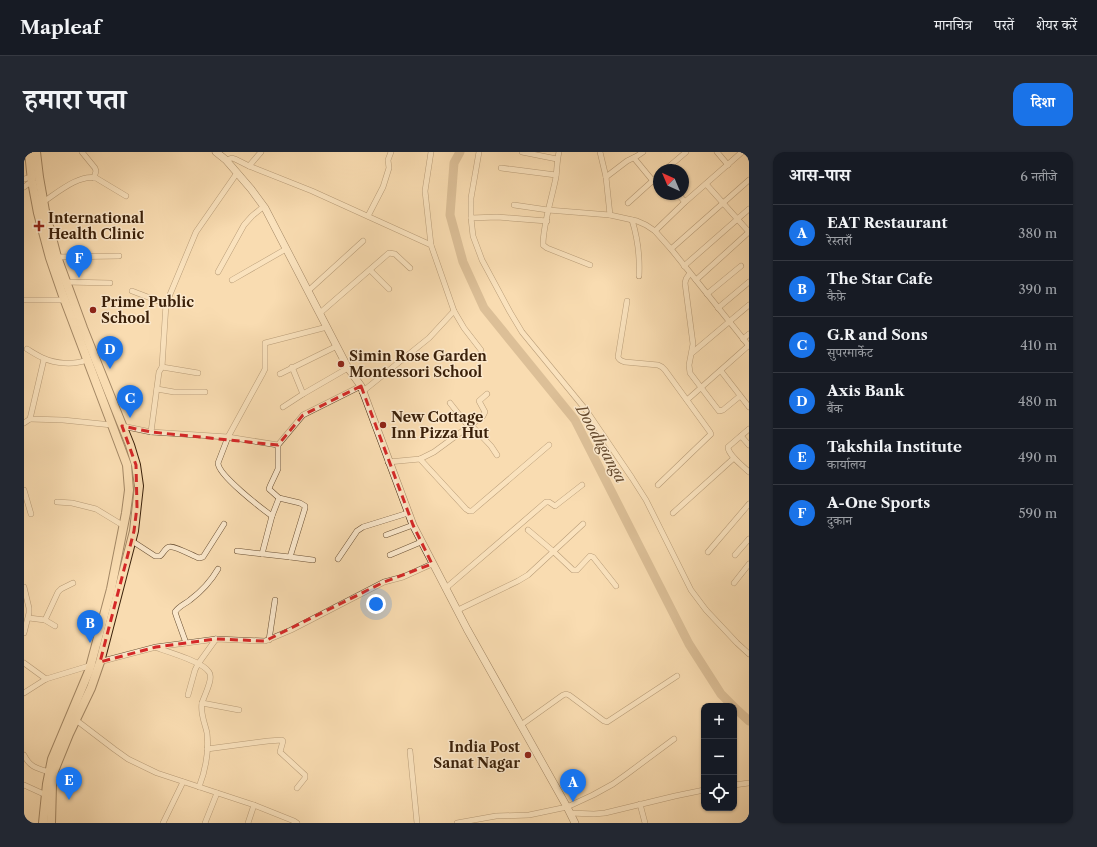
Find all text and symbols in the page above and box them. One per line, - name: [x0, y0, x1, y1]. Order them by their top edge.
- text: Mapleaf: [20, 16, 101, 39]
- text: मानचित्र: [934, 16, 972, 34]
- text: परतें: [994, 16, 1014, 34]
- text: शेयर करें: [1036, 16, 1077, 34]
- text: हमारा पता: [24, 82, 126, 116]
- button: दिशा: [1013, 83, 1073, 126]
- north arrow: [653, 164, 689, 200]
- text: आस-पास: [789, 165, 851, 185]
- text: 6 नतीजे: [1020, 168, 1057, 184]
- place label: International Health Clinic: [48, 209, 144, 243]
- text: EAT Restaurant: [827, 213, 947, 232]
- marker: International Health Clinic: [33, 220, 45, 232]
- text: A: [797, 225, 807, 241]
- text: 380 m: [1018, 225, 1057, 241]
- text: रेस्तराँ: [827, 232, 852, 248]
- pin: F: [66, 245, 92, 278]
- text: The Star Cafe: [827, 269, 933, 288]
- text: B: [797, 281, 807, 297]
- text: 390 m: [1018, 281, 1057, 297]
- text: कैफ़े: [827, 288, 846, 304]
- place label: Prime Public School: [101, 293, 194, 327]
- marker: Prime Public School: [88, 305, 98, 315]
- text: G.R and Sons: [827, 325, 928, 344]
- pin: D: [97, 336, 123, 369]
- text: C: [797, 337, 807, 353]
- text: 410 m: [1020, 337, 1057, 353]
- text: सुपरमार्केट: [827, 344, 873, 360]
- place label: Simin Rose Garden Montessori School: [349, 347, 487, 381]
- marker: Simin Rose Garden Montessori School: [336, 359, 346, 369]
- text: Axis Bank: [827, 381, 904, 400]
- pin: C: [117, 385, 143, 418]
- text: D: [796, 393, 808, 409]
- text: 480 m: [1018, 393, 1057, 409]
- water label: Doodhganga: [572, 400, 631, 486]
- text: बैंक: [827, 400, 843, 416]
- place label: New Cottage Inn Pizza Hut: [391, 408, 489, 442]
- marker: New Cottage Inn Pizza Hut: [378, 420, 388, 430]
- text: Takshila Institute: [827, 437, 962, 456]
- text: E: [797, 449, 807, 465]
- text: 490 m: [1018, 449, 1057, 465]
- text: कार्यालय: [827, 456, 866, 472]
- text: A-One Sports: [827, 493, 930, 512]
- text: F: [798, 505, 806, 521]
- text: 590 m: [1019, 505, 1057, 521]
- text: दुकान: [827, 512, 852, 528]
- your location: [366, 594, 386, 614]
- pin: B: [77, 610, 103, 643]
- map controls: [701, 703, 737, 811]
- button: +: [701, 703, 737, 739]
- place label: India Post Sanat Nagar: [433, 738, 520, 772]
- button: −: [701, 739, 737, 775]
- marker: India Post Sanat Nagar: [523, 750, 533, 760]
- pin: E: [56, 767, 82, 800]
- pin: A: [560, 769, 586, 802]
- button: locate: [701, 775, 737, 811]

